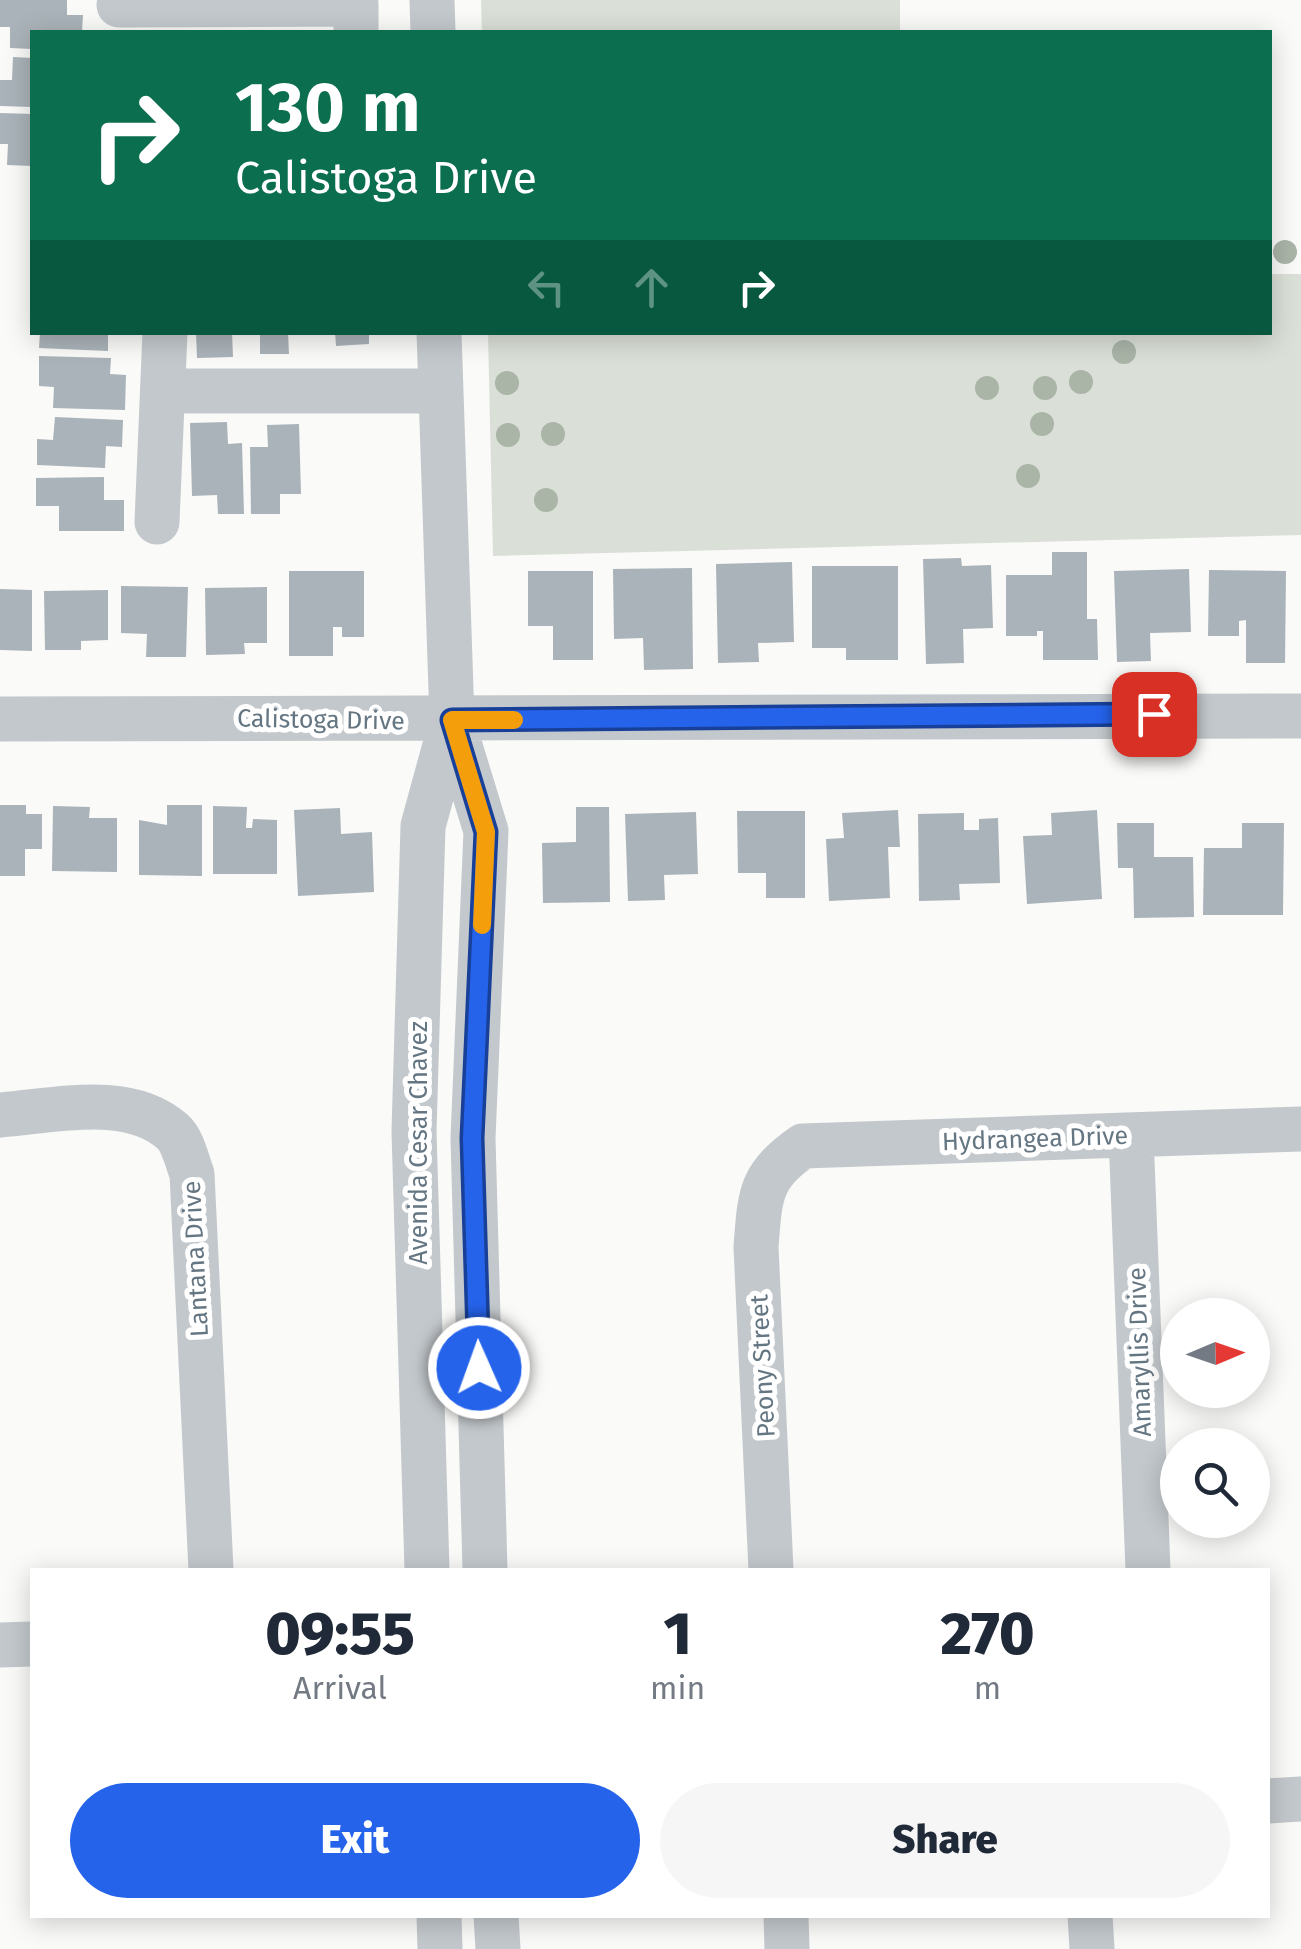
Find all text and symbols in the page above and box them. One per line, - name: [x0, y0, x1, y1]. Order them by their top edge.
- text: 130 m: [235, 66, 421, 150]
- icon: right: [70, 70, 200, 200]
- text: Calistoga Drive: [235, 151, 537, 205]
- icon: left: [519, 260, 574, 315]
- icon: ahead: [624, 260, 679, 315]
- icon: right: [729, 260, 784, 315]
- pin: [1112, 672, 1197, 757]
- icon: arrive: [1127, 687, 1182, 742]
- street label: Calistoga Drive: [237, 704, 405, 736]
- street label: Avenida Cesar Chavez: [404, 1021, 434, 1265]
- street label: Hydrangea Drive: [942, 1121, 1129, 1157]
- street label: Lantana Drive: [177, 1180, 215, 1338]
- street label: Amaryllis Drive: [1122, 1267, 1158, 1437]
- street label: Peony Street: [744, 1293, 782, 1438]
- north arrow: [1160, 1298, 1270, 1408]
- map controls: [1160, 1298, 1270, 1538]
- position arrow: [427, 1316, 531, 1420]
- button: search: [1160, 1428, 1270, 1538]
- text: 09:55: [265, 1598, 415, 1670]
- text: 1: [663, 1598, 692, 1670]
- text: 270: [940, 1598, 1035, 1670]
- text: Arrival: [293, 1669, 387, 1707]
- text: min: [650, 1669, 705, 1707]
- text: m: [974, 1669, 1001, 1707]
- button: Exit: [70, 1783, 640, 1898]
- button: Share: [660, 1783, 1230, 1898]

